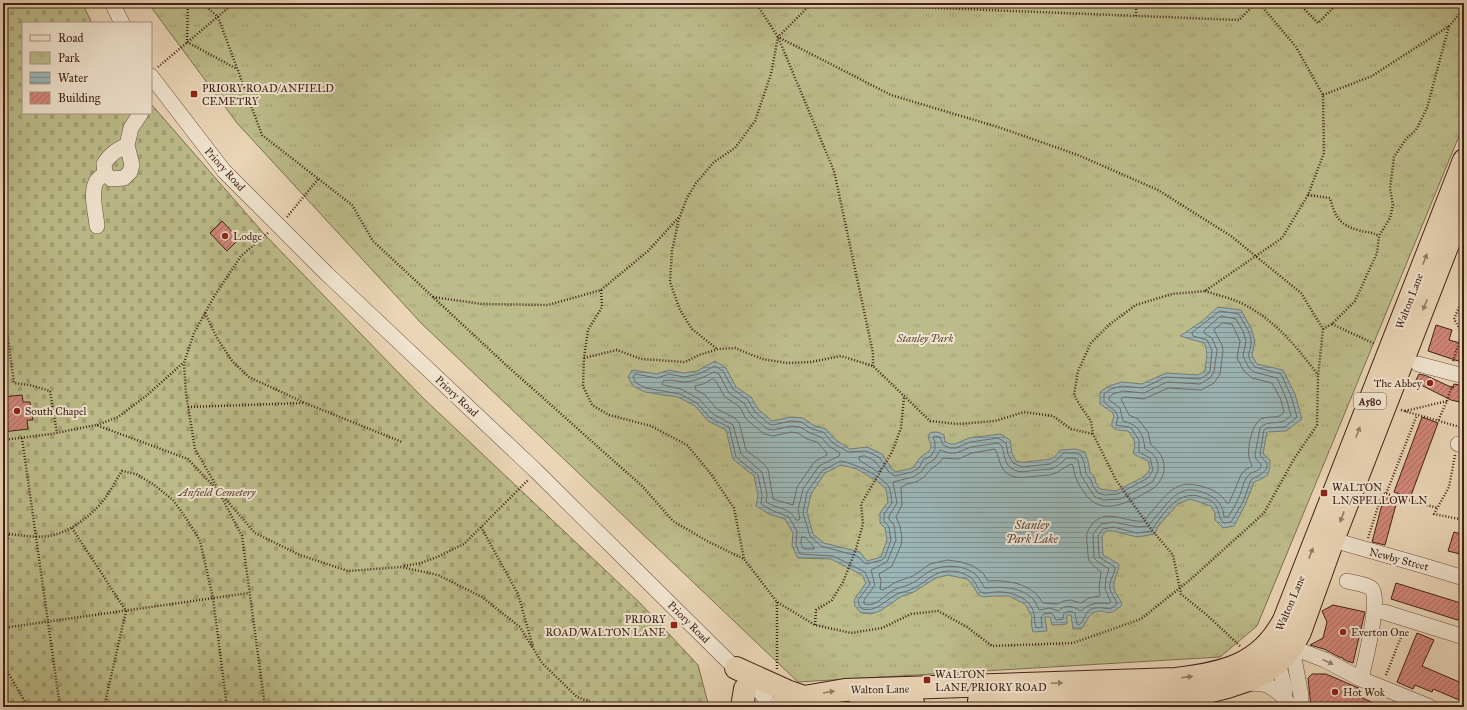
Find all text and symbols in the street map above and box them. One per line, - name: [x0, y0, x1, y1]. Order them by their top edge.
- legend: [22, 22, 152, 114]
- text: Road: [58, 31, 84, 45]
- text: Park: [58, 51, 80, 65]
- text: Water: [58, 71, 88, 85]
- place label: PRIORY ROAD/ANFIELD CEMETRY: [202, 82, 334, 108]
- marker: PRIORY ROAD/ANFIELD CEMETRY: [189, 89, 199, 99]
- text: Building: [58, 91, 101, 106]
- street label: Priory Road: [202, 145, 248, 194]
- place label: Lodge: [233, 230, 262, 243]
- marker: Lodge: [220, 231, 230, 241]
- one-way arrow: [1423, 252, 1429, 264]
- street label: Walton Lane: [1393, 271, 1426, 331]
- one-way arrow: [1421, 299, 1427, 311]
- park label: Stanley Park: [896, 332, 953, 345]
- street label: Priory Road: [432, 373, 481, 420]
- place label: The Abbey: [1374, 377, 1423, 390]
- marker: The Abbey: [1425, 378, 1435, 388]
- road number: A580: [1354, 393, 1386, 409]
- place label: South Chapel: [25, 405, 87, 418]
- marker: South Chapel: [12, 406, 22, 416]
- one-way arrow: [1355, 425, 1361, 437]
- place label: WALTON LN/SPELLOW LN: [1332, 481, 1428, 507]
- park label: Anfield Cemetery: [178, 486, 256, 499]
- marker: WALTON LN/SPELLOW LN: [1319, 488, 1329, 498]
- one-way arrow: [1339, 512, 1345, 524]
- water label: Stanley Park Lake: [1006, 518, 1058, 546]
- street label: Newby Street: [1368, 545, 1430, 574]
- one-way arrow: [1308, 547, 1314, 559]
- street label: Walton Lane: [1273, 573, 1308, 633]
- street label: Priory Road: [665, 599, 713, 646]
- place label: PRIORY ROAD/WALTON LANE: [545, 613, 667, 639]
- marker: PRIORY ROAD/WALTON LANE: [669, 620, 679, 630]
- place label: Everton One: [1351, 626, 1410, 639]
- marker: Everton One: [1338, 627, 1348, 637]
- one-way arrow: [1322, 659, 1333, 665]
- place label: WALTON LANE/PRIORY ROAD: [935, 668, 1047, 694]
- one-way arrow: [1181, 674, 1193, 681]
- marker: WALTON LANE/PRIORY ROAD: [922, 675, 932, 685]
- one-way arrow: [1051, 680, 1063, 687]
- street label: Walton Lane: [851, 682, 910, 697]
- place label: Hot Wok: [1343, 686, 1386, 699]
- marker: Hot Wok: [1330, 687, 1340, 697]
- one-way arrow: [823, 689, 835, 695]

